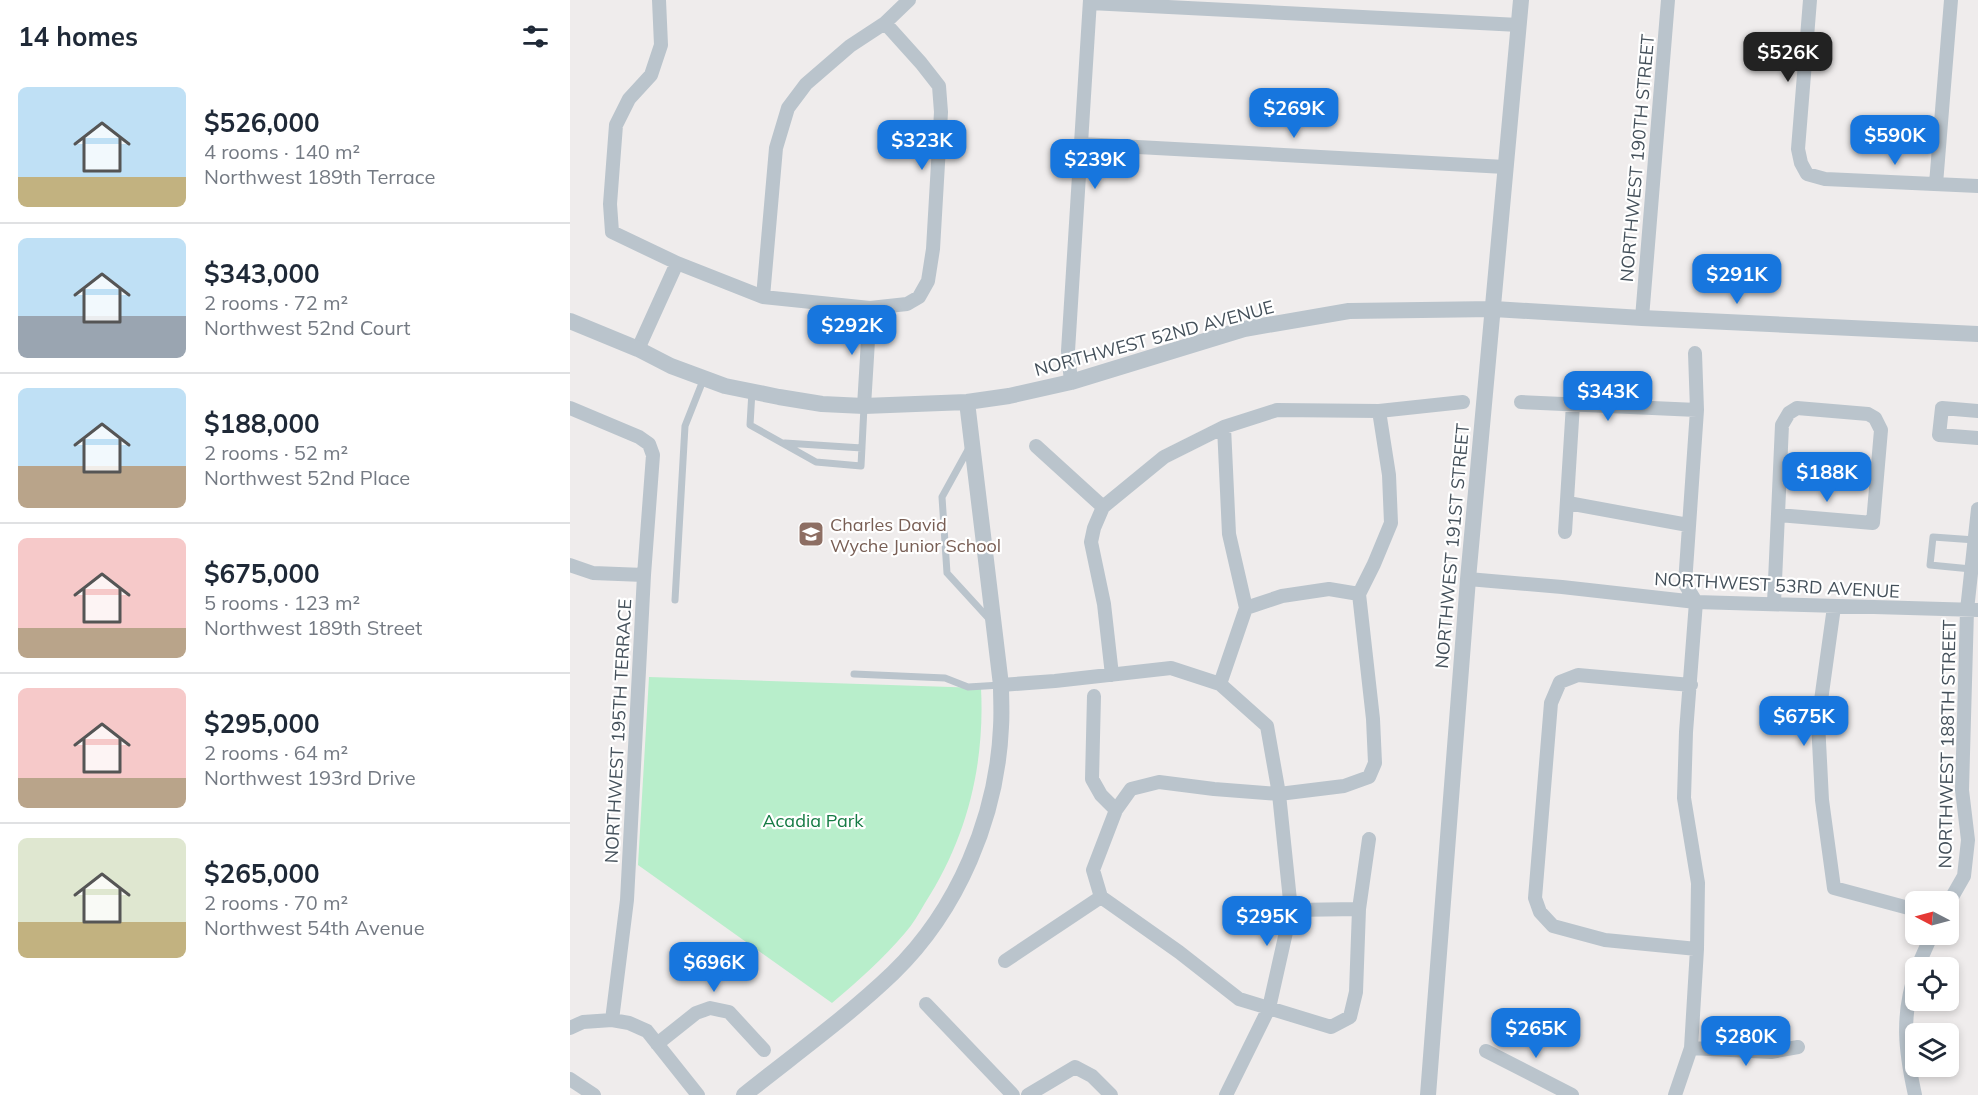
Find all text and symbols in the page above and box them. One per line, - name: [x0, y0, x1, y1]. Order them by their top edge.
- text: 14 homes: [18, 20, 138, 53]
- icon: filters: [519, 20, 552, 53]
- pin: $526K: [1746, 32, 1830, 83]
- street label: NORTHWEST 190TH STREET: [1615, 33, 1659, 283]
- text: $526K: [1757, 39, 1819, 64]
- pin: $269K: [1252, 88, 1336, 139]
- text: $269K: [1263, 95, 1325, 120]
- text: $526,000: [204, 106, 320, 139]
- icon: home: [66, 111, 138, 183]
- pin: $590K: [1853, 115, 1937, 166]
- pin: $323K: [880, 120, 964, 171]
- text: $590K: [1864, 122, 1926, 147]
- text: $323K: [891, 127, 953, 152]
- text: 4 rooms · 140 m²: [204, 139, 360, 164]
- pin: $239K: [1053, 139, 1137, 190]
- text: $239K: [1064, 146, 1126, 171]
- text: Northwest 189th Terrace: [204, 164, 435, 189]
- pin: $291K: [1695, 254, 1779, 305]
- text: $343,000: [204, 257, 320, 290]
- text: $291K: [1706, 261, 1768, 286]
- icon: home: [66, 262, 138, 334]
- text: 2 rooms · 72 m²: [204, 290, 348, 315]
- street label: NORTHWEST 52ND AVENUE: [1032, 295, 1276, 381]
- pin: $292K: [810, 305, 894, 356]
- text: $292K: [821, 312, 883, 337]
- text: Northwest 52nd Court: [204, 315, 411, 340]
- pin: $343K: [1566, 371, 1650, 422]
- text: $343K: [1577, 378, 1639, 403]
- text: $188,000: [204, 407, 320, 440]
- icon: home: [66, 412, 138, 484]
- street label: NORTHWEST 191ST STREET: [1430, 422, 1474, 670]
- text: 2 rooms · 52 m²: [204, 440, 348, 465]
- pin: $188K: [1785, 452, 1869, 503]
- text: $188K: [1796, 459, 1858, 484]
- text: Northwest 52nd Place: [204, 465, 410, 490]
- place label: Charles David Wyche Junior School: [830, 513, 1001, 557]
- school or university icon: Charles David Wyche Junior School: [796, 519, 826, 549]
- text: $675,000: [204, 557, 320, 590]
- icon: home: [66, 562, 138, 634]
- street label: NORTHWEST 53RD AVENUE: [1654, 567, 1900, 603]
- text: 5 rooms · 123 m²: [204, 590, 360, 615]
- street label: NORTHWEST 195TH TERRACE: [600, 598, 636, 864]
- text: Northwest 189th Street: [204, 615, 422, 640]
- street label: NORTHWEST 188TH STREET: [1933, 619, 1961, 869]
- pin: $675K: [1762, 696, 1846, 747]
- text: $675K: [1773, 703, 1835, 728]
- text: $295,000: [204, 707, 320, 740]
- icon: home: [66, 712, 138, 784]
- text: 2 rooms · 64 m²: [204, 740, 348, 765]
- text: Northwest 193rd Drive: [204, 765, 416, 790]
- park label: Acadia Park: [762, 809, 864, 832]
- text: $265,000: [204, 857, 320, 890]
- icon: home: [66, 862, 138, 934]
- text: 2 rooms · 70 m²: [204, 890, 348, 915]
- north arrow: [1905, 891, 1959, 945]
- map controls: [1905, 891, 1959, 1077]
- pin: $295K: [1225, 896, 1309, 947]
- text: $295K: [1236, 903, 1298, 928]
- text: Northwest 54th Avenue: [204, 915, 425, 940]
- pin: $696K: [672, 942, 756, 993]
- text: $696K: [683, 949, 745, 974]
- button: locate: [1905, 957, 1959, 1011]
- pin: $265K: [1494, 1008, 1578, 1059]
- text: $265K: [1505, 1015, 1567, 1040]
- pin: $280K: [1704, 1016, 1788, 1067]
- text: $280K: [1715, 1023, 1777, 1048]
- button: layers: [1905, 1023, 1959, 1077]

